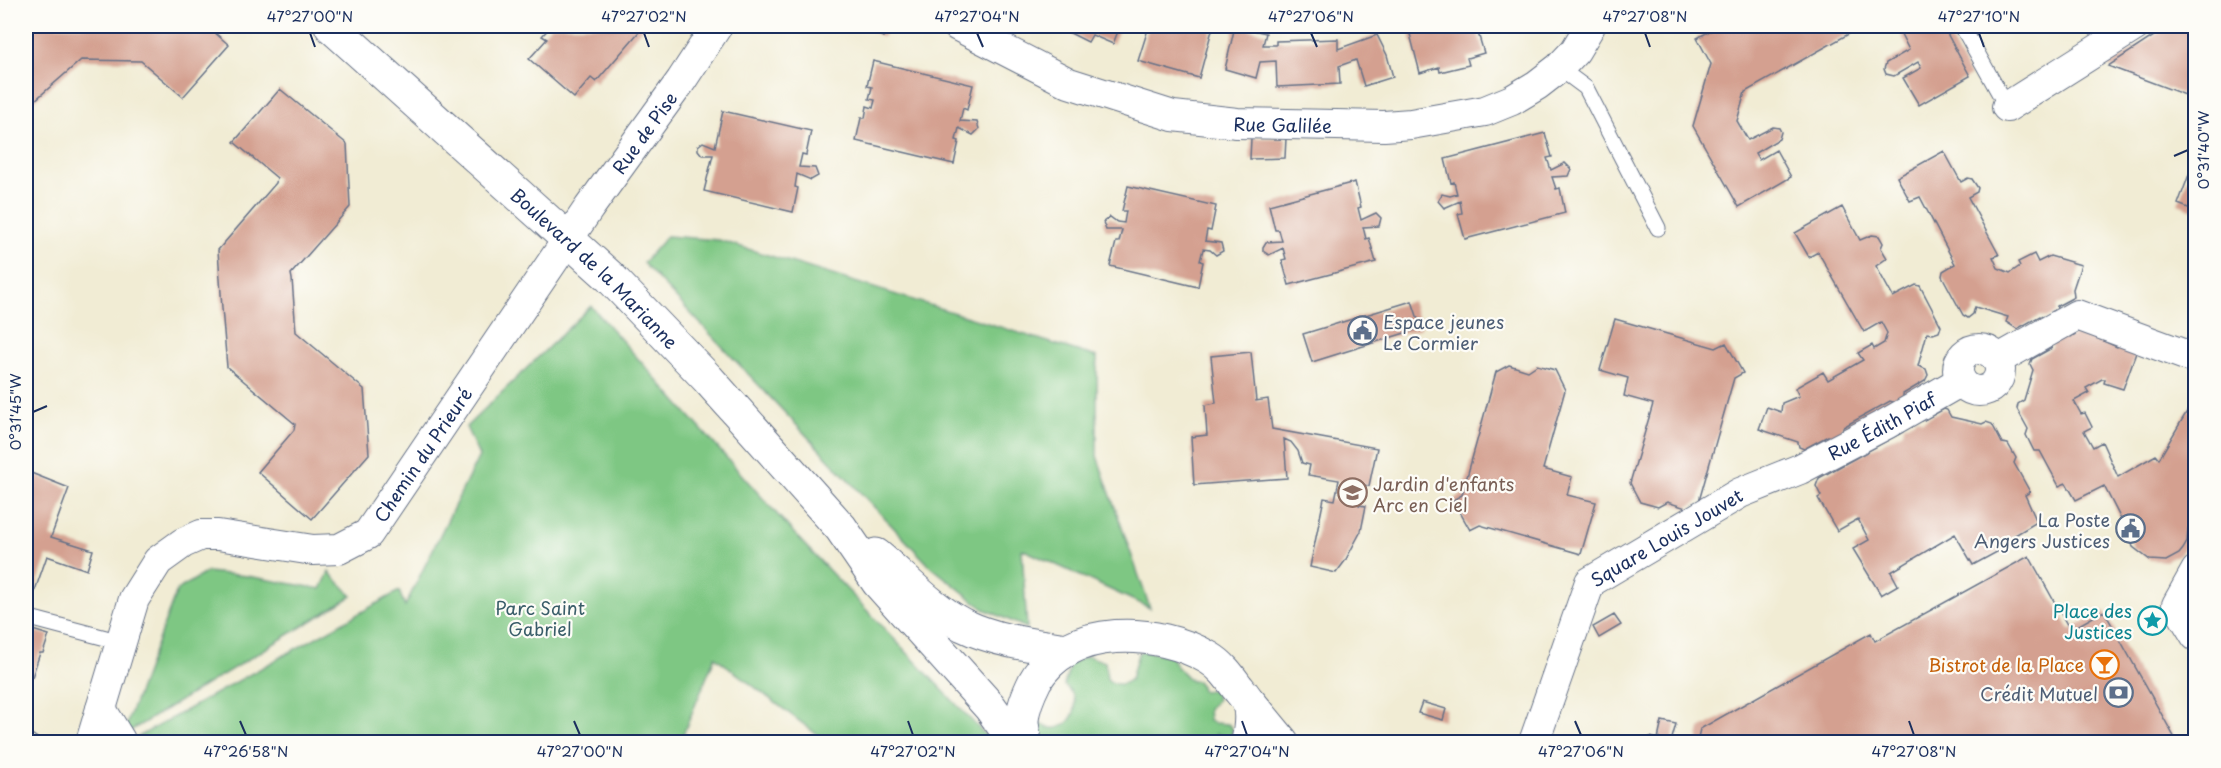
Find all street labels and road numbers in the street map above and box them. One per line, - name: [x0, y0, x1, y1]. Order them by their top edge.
- street label: Rue de Pise: [605, 86, 683, 179]
- street label: Rue Galilée: [1233, 109, 1332, 138]
- street label: Boulevard de la Marianne: [505, 181, 685, 354]
- street label: Chemin du Prieuré: [367, 381, 478, 527]
- street label: Rue Édith Piaf: [1823, 384, 1942, 466]
- street label: Square Louis Jouvet: [1585, 481, 1747, 593]

